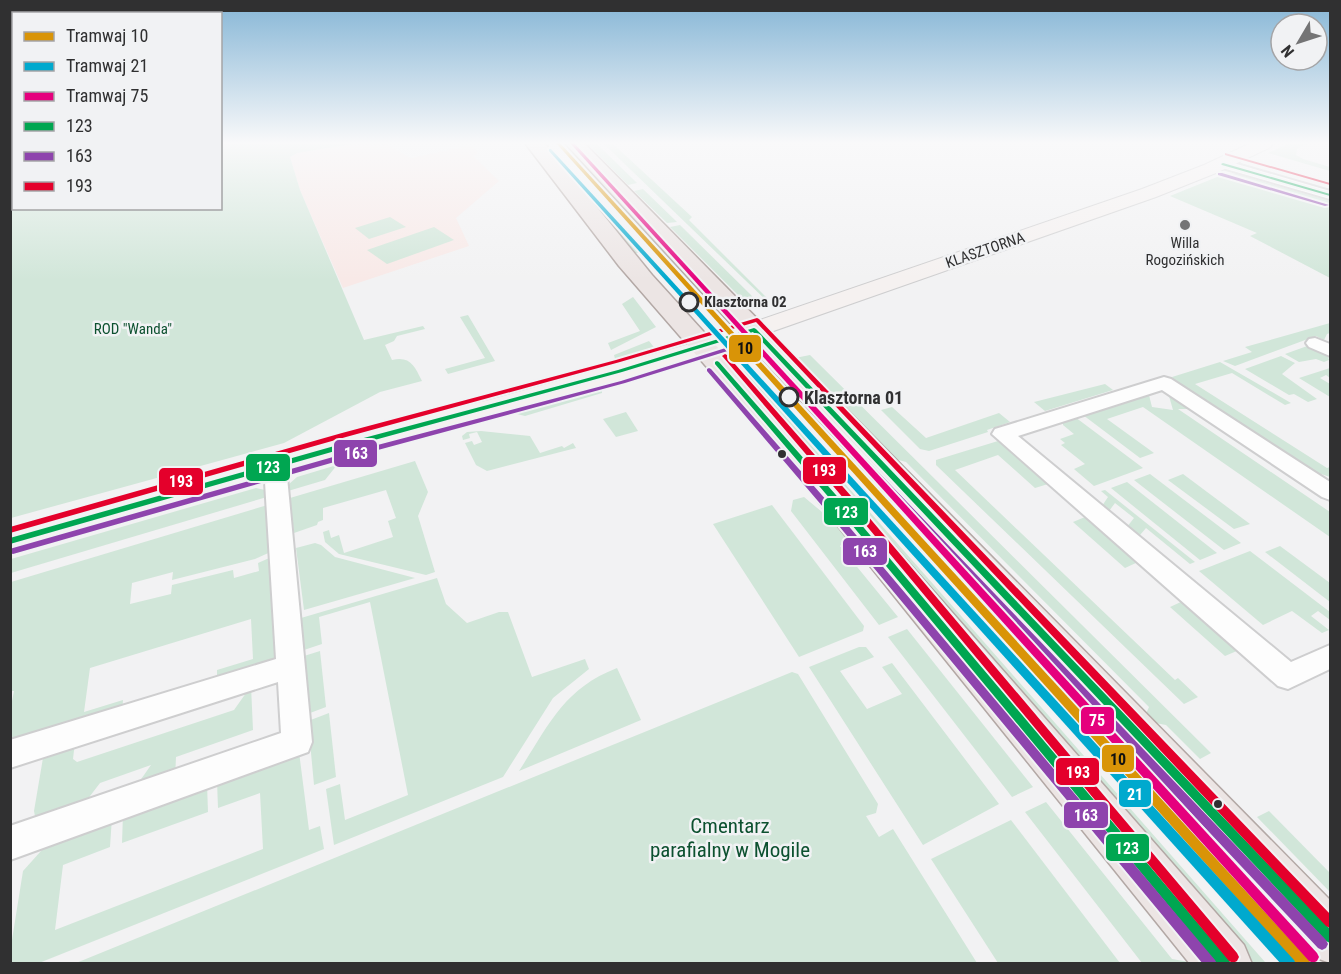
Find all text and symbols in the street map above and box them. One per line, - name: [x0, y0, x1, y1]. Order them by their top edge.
- legend: [12, 12, 222, 210]
- north arrow: [1269, 12, 1329, 72]
- text: Tramwaj 10: [66, 25, 148, 46]
- text: N: [1277, 41, 1298, 61]
- text: Tramwaj 21: [66, 55, 148, 76]
- text: Tramwaj 75: [66, 85, 148, 106]
- text: 123: [66, 115, 93, 136]
- text: 163: [66, 145, 93, 166]
- text: 193: [66, 175, 93, 196]
- marker: Willa Rogozińskich: [1178, 218, 1192, 232]
- street label: KLASZTORNA: [943, 228, 1027, 272]
- place label: Willa Rogozińskich: [1146, 234, 1224, 269]
- marker: Klasztorna 02: [679, 292, 699, 312]
- place label: Klasztorna 02: [704, 293, 787, 311]
- park label: ROD "Wanda": [94, 320, 172, 338]
- line badge: 10: [728, 334, 762, 363]
- text: 10: [737, 339, 753, 358]
- marker: Klasztorna 01: [779, 387, 799, 407]
- place label: Klasztorna 01: [804, 387, 903, 408]
- line badge: 163: [333, 439, 378, 468]
- text: 163: [344, 444, 368, 463]
- unlabelled marker: [776, 448, 788, 460]
- line badge: 123: [245, 453, 291, 482]
- line badge: 193: [802, 456, 847, 485]
- text: 123: [256, 458, 280, 477]
- text: 193: [812, 461, 836, 480]
- line badge: 193: [158, 467, 204, 496]
- text: 193: [169, 472, 193, 491]
- line badge: 123: [823, 497, 869, 526]
- text: 123: [834, 503, 858, 522]
- line badge: 163: [842, 537, 888, 566]
- text: 163: [853, 542, 877, 561]
- line badge: 75: [1080, 706, 1115, 735]
- text: 75: [1089, 711, 1105, 730]
- line badge: 10: [1101, 744, 1135, 773]
- text: 10: [1110, 750, 1126, 769]
- line badge: 193: [1055, 757, 1100, 786]
- text: 193: [1066, 763, 1090, 782]
- line badge: 21: [1118, 779, 1152, 808]
- text: 21: [1127, 785, 1143, 804]
- unlabelled marker: [1212, 798, 1224, 810]
- line badge: 163: [1063, 801, 1109, 829]
- text: 163: [1074, 806, 1098, 825]
- park label: Cmentarz parafialny w Mogile: [650, 814, 810, 862]
- line badge: 123: [1105, 833, 1150, 862]
- text: 123: [1115, 839, 1139, 858]

